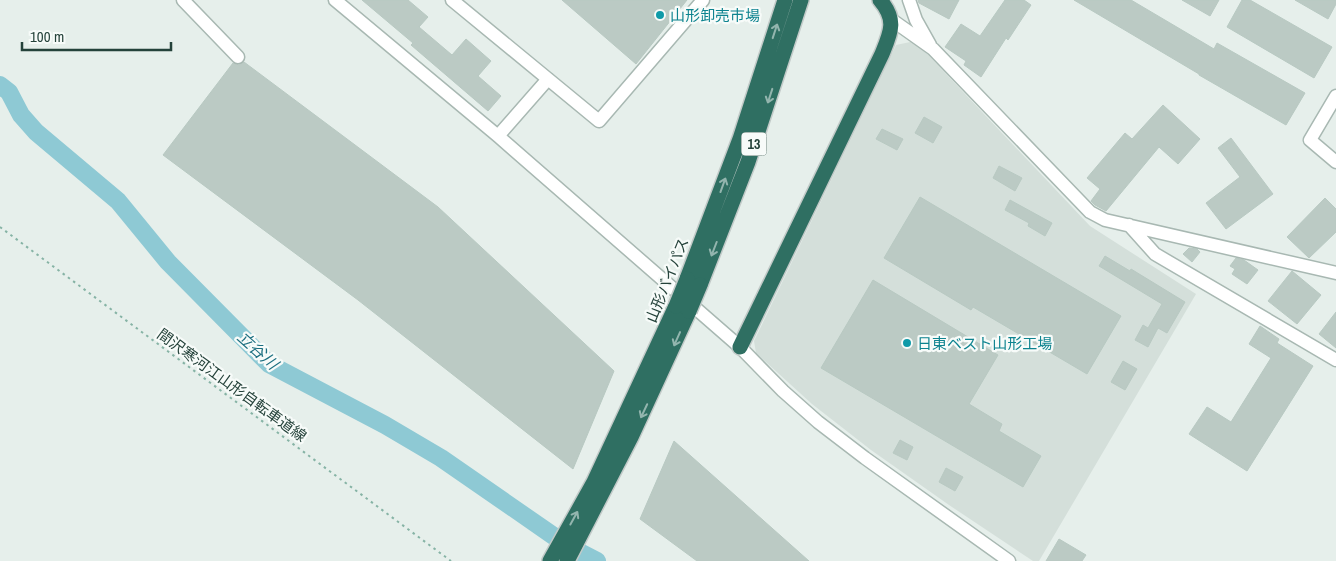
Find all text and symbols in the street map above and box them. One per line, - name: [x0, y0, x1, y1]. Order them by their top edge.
- place label: 山形卸売市場: [670, 5, 760, 26]
- marker: 山形卸売市場: [654, 9, 666, 21]
- scale bar: [22, 20, 171, 52]
- one-way arrow: [770, 23, 780, 39]
- text: 100 m: [30, 26, 64, 47]
- one-way arrow: [764, 88, 774, 104]
- road number: 13: [742, 132, 766, 156]
- one-way arrow: [719, 178, 728, 193]
- street label: 山形バイパス: [640, 234, 694, 326]
- one-way arrow: [709, 241, 718, 256]
- street label: 間沢寒河江山形自転車道線: [153, 324, 311, 446]
- water label: 立谷川: [233, 326, 285, 376]
- one-way arrow: [671, 331, 681, 346]
- place label: 日東ベスト山形工場: [917, 333, 1052, 354]
- marker: 日東ベスト山形工場: [901, 337, 913, 349]
- one-way arrow: [638, 403, 648, 418]
- one-way arrow: [569, 512, 579, 526]

